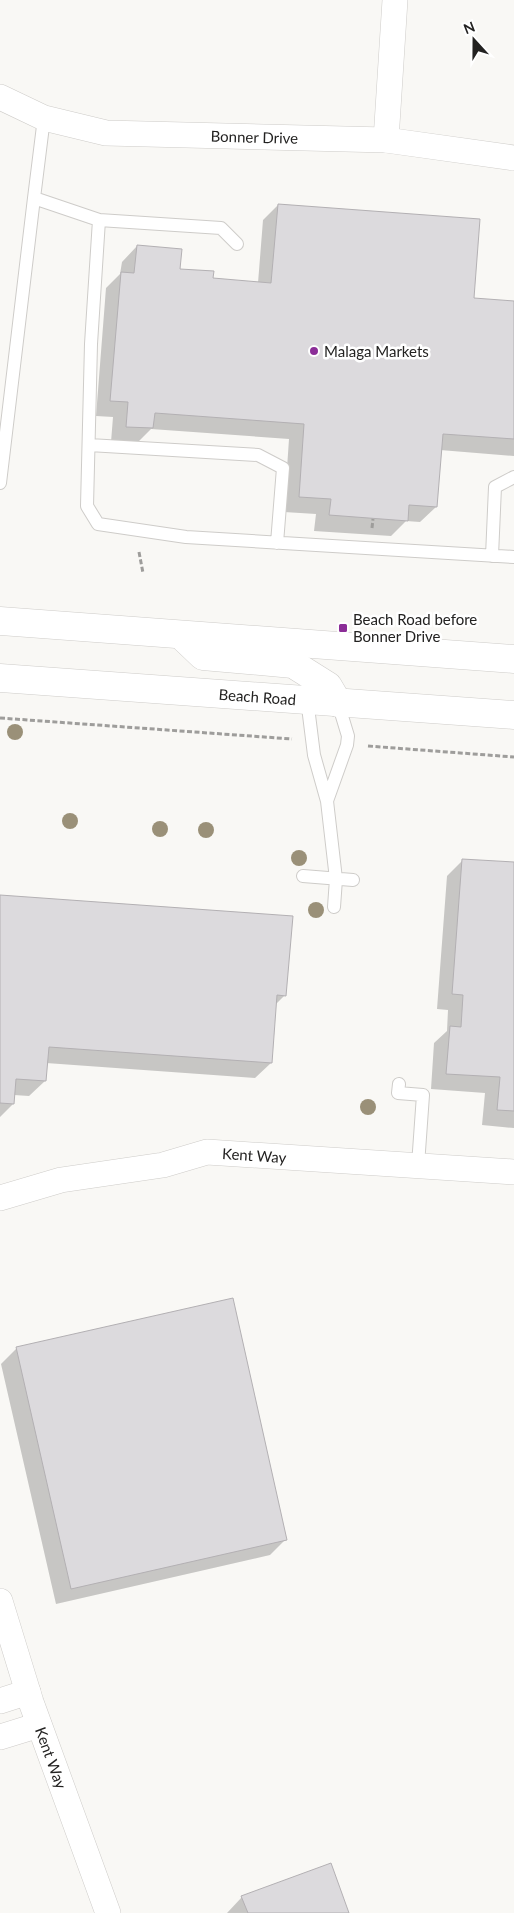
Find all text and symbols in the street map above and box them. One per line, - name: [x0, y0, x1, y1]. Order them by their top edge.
- north arrow: [449, 15, 499, 65]
- text: N: [461, 18, 477, 37]
- street label: Bonner Drive: [210, 127, 298, 147]
- place label: Malaga Markets: [324, 342, 429, 360]
- marker: Malaga Markets: [308, 345, 320, 357]
- place label: Beach Road before Bonner Drive: [353, 610, 477, 645]
- marker: Beach Road before Bonner Drive: [337, 622, 349, 634]
- street label: Beach Road: [218, 685, 297, 708]
- street label: Kent Way: [222, 1144, 287, 1166]
- street label: Kent Way: [32, 1724, 71, 1791]

